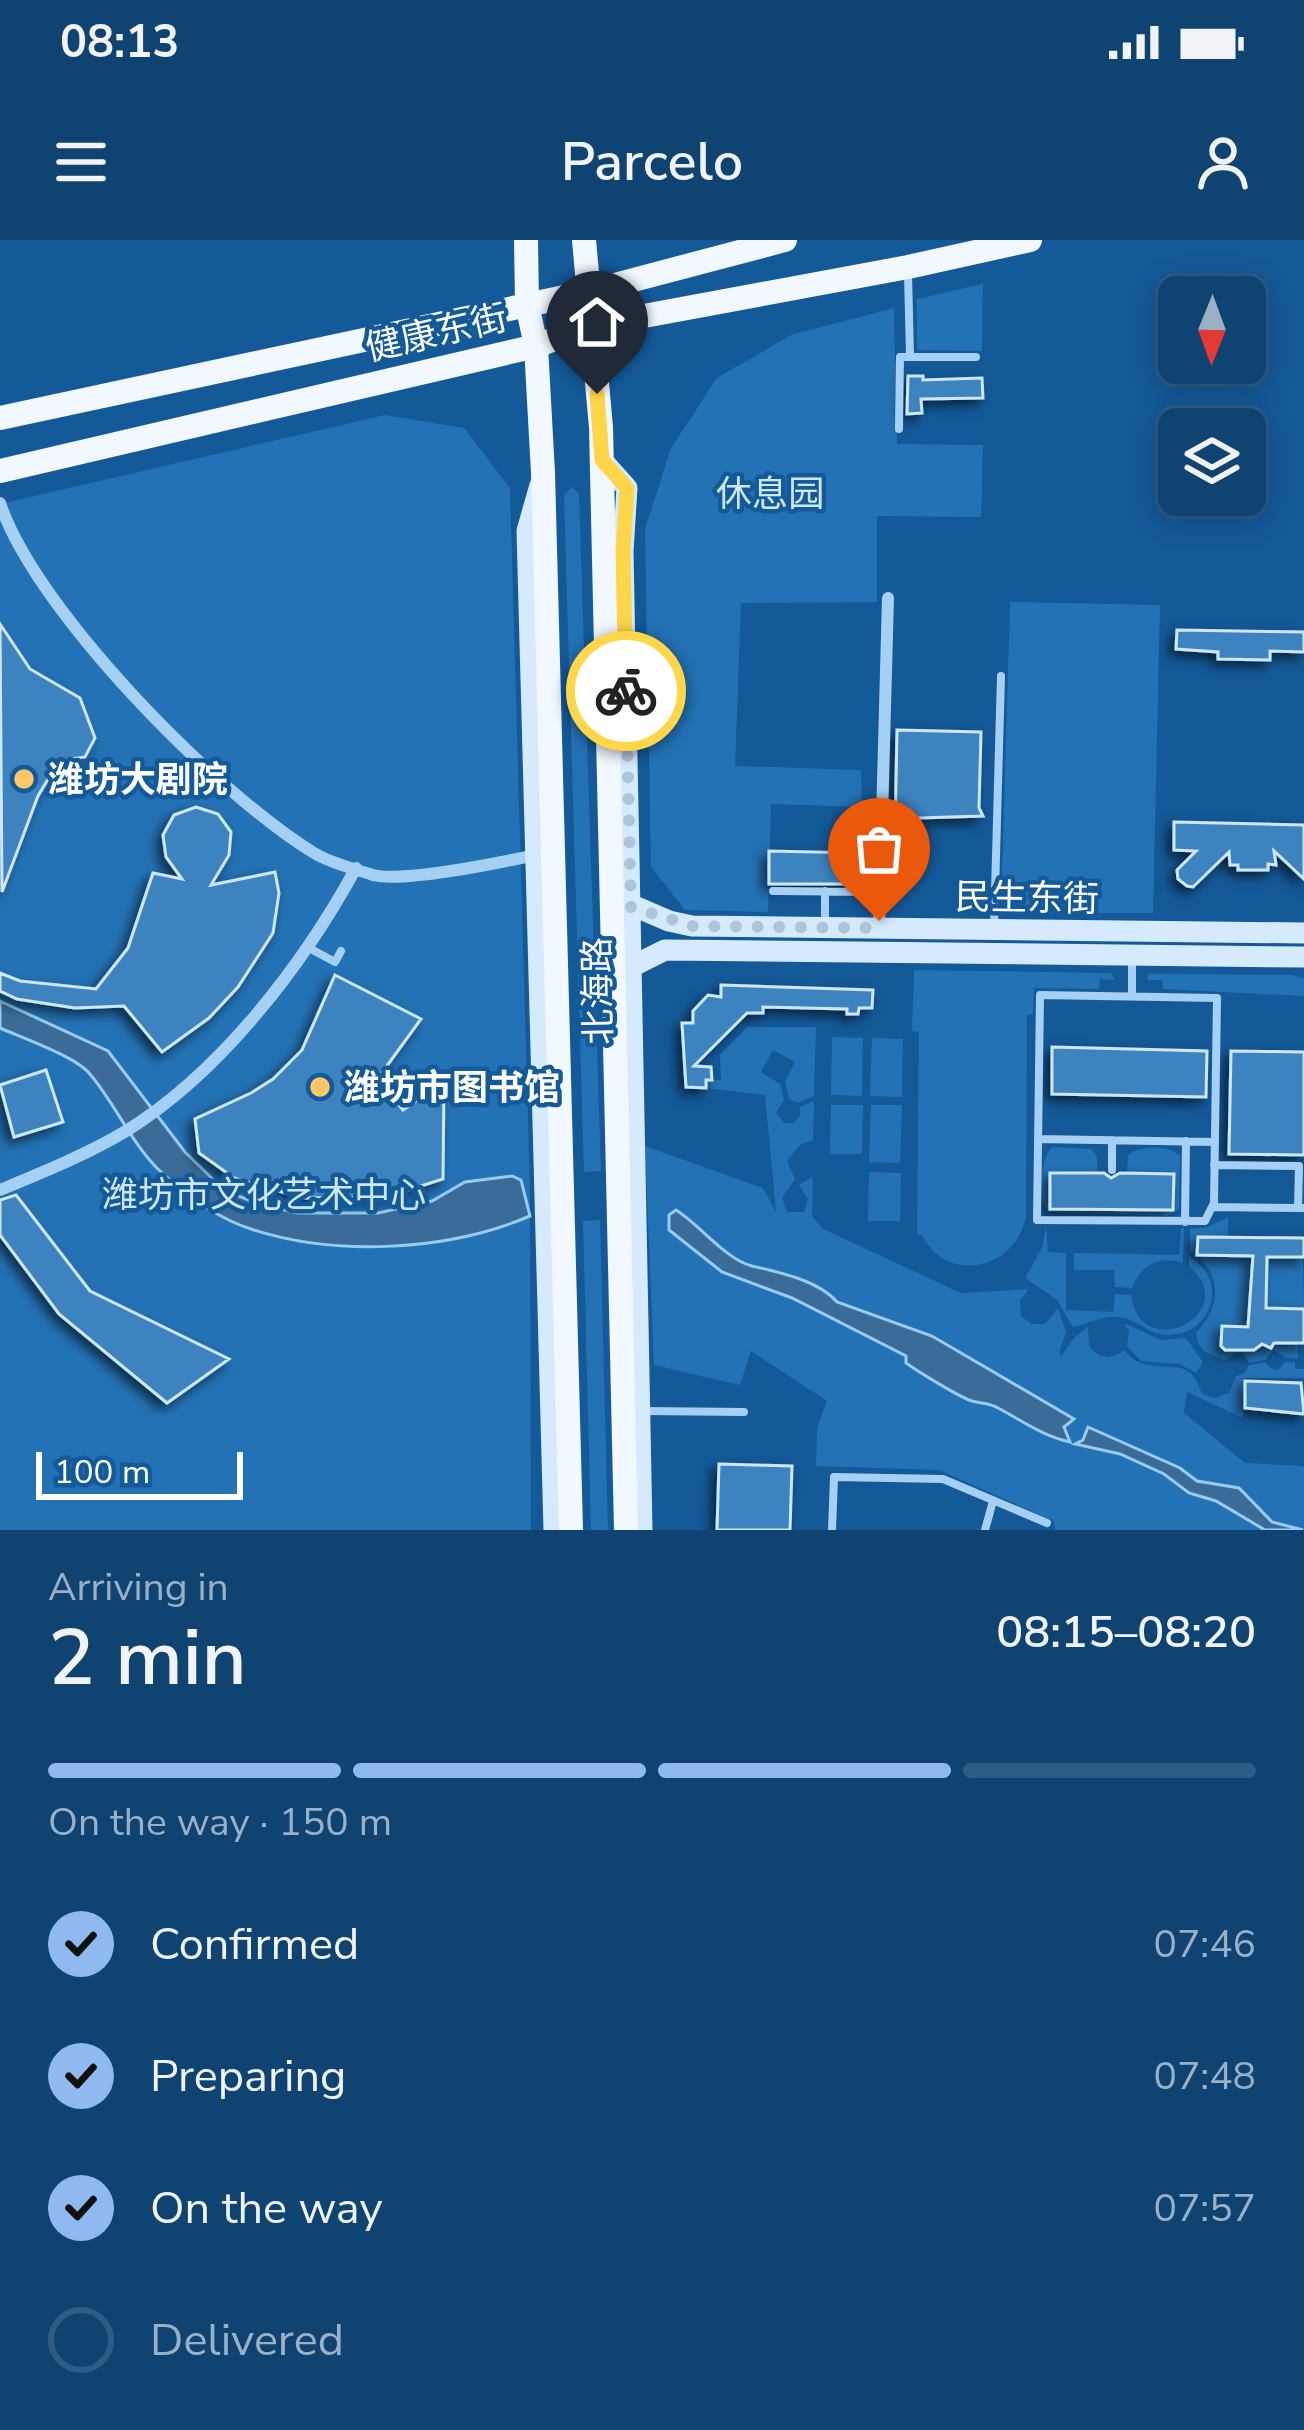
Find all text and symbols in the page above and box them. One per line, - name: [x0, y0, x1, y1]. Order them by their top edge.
- text: 08:13: [60, 12, 179, 73]
- text: Parcelo: [561, 125, 743, 199]
- icon: menu: [48, 129, 114, 195]
- icon: person: [1190, 129, 1256, 195]
- pin: [546, 271, 648, 394]
- north arrow: [1158, 276, 1266, 384]
- map controls: [1158, 276, 1266, 516]
- icon: home: [564, 289, 630, 355]
- street label: 健康东街: [361, 293, 512, 374]
- button: layers: [1158, 408, 1266, 516]
- park label: 休息园: [716, 470, 824, 519]
- courier: [566, 631, 686, 751]
- icon: bike: [593, 658, 659, 724]
- place label: 潍坊大剧院: [48, 756, 228, 805]
- marker: 潍坊大剧院: [11, 766, 37, 792]
- pin: [828, 798, 930, 921]
- icon: bag: [846, 816, 912, 882]
- street label: 民生东街: [955, 873, 1099, 924]
- street label: 北海路: [573, 937, 624, 1045]
- place label: 潍坊市图书馆: [344, 1064, 560, 1113]
- marker: 潍坊市图书馆: [307, 1074, 333, 1100]
- park label: 潍坊市文化艺术中心: [102, 1171, 426, 1220]
- scale bar: [36, 1446, 243, 1499]
- text: 100 m: [54, 1450, 150, 1495]
- text: Arriving in: [48, 1561, 229, 1614]
- text: 08:15–08:20: [996, 1602, 1256, 1663]
- text: 2 min: [48, 1605, 247, 1712]
- text: On the way · 150 m: [48, 1796, 392, 1849]
- icon: check: [48, 1911, 114, 1977]
- text: Confirmed: [150, 1914, 359, 1975]
- text: 07:46: [1154, 1918, 1256, 1971]
- icon: check: [48, 2043, 114, 2109]
- text: Preparing: [150, 2046, 346, 2107]
- text: 07:48: [1154, 2050, 1256, 2103]
- icon: check: [48, 2175, 114, 2241]
- text: On the way: [150, 2178, 383, 2239]
- text: 07:57: [1154, 2182, 1256, 2235]
- text: Delivered: [150, 2310, 344, 2371]

